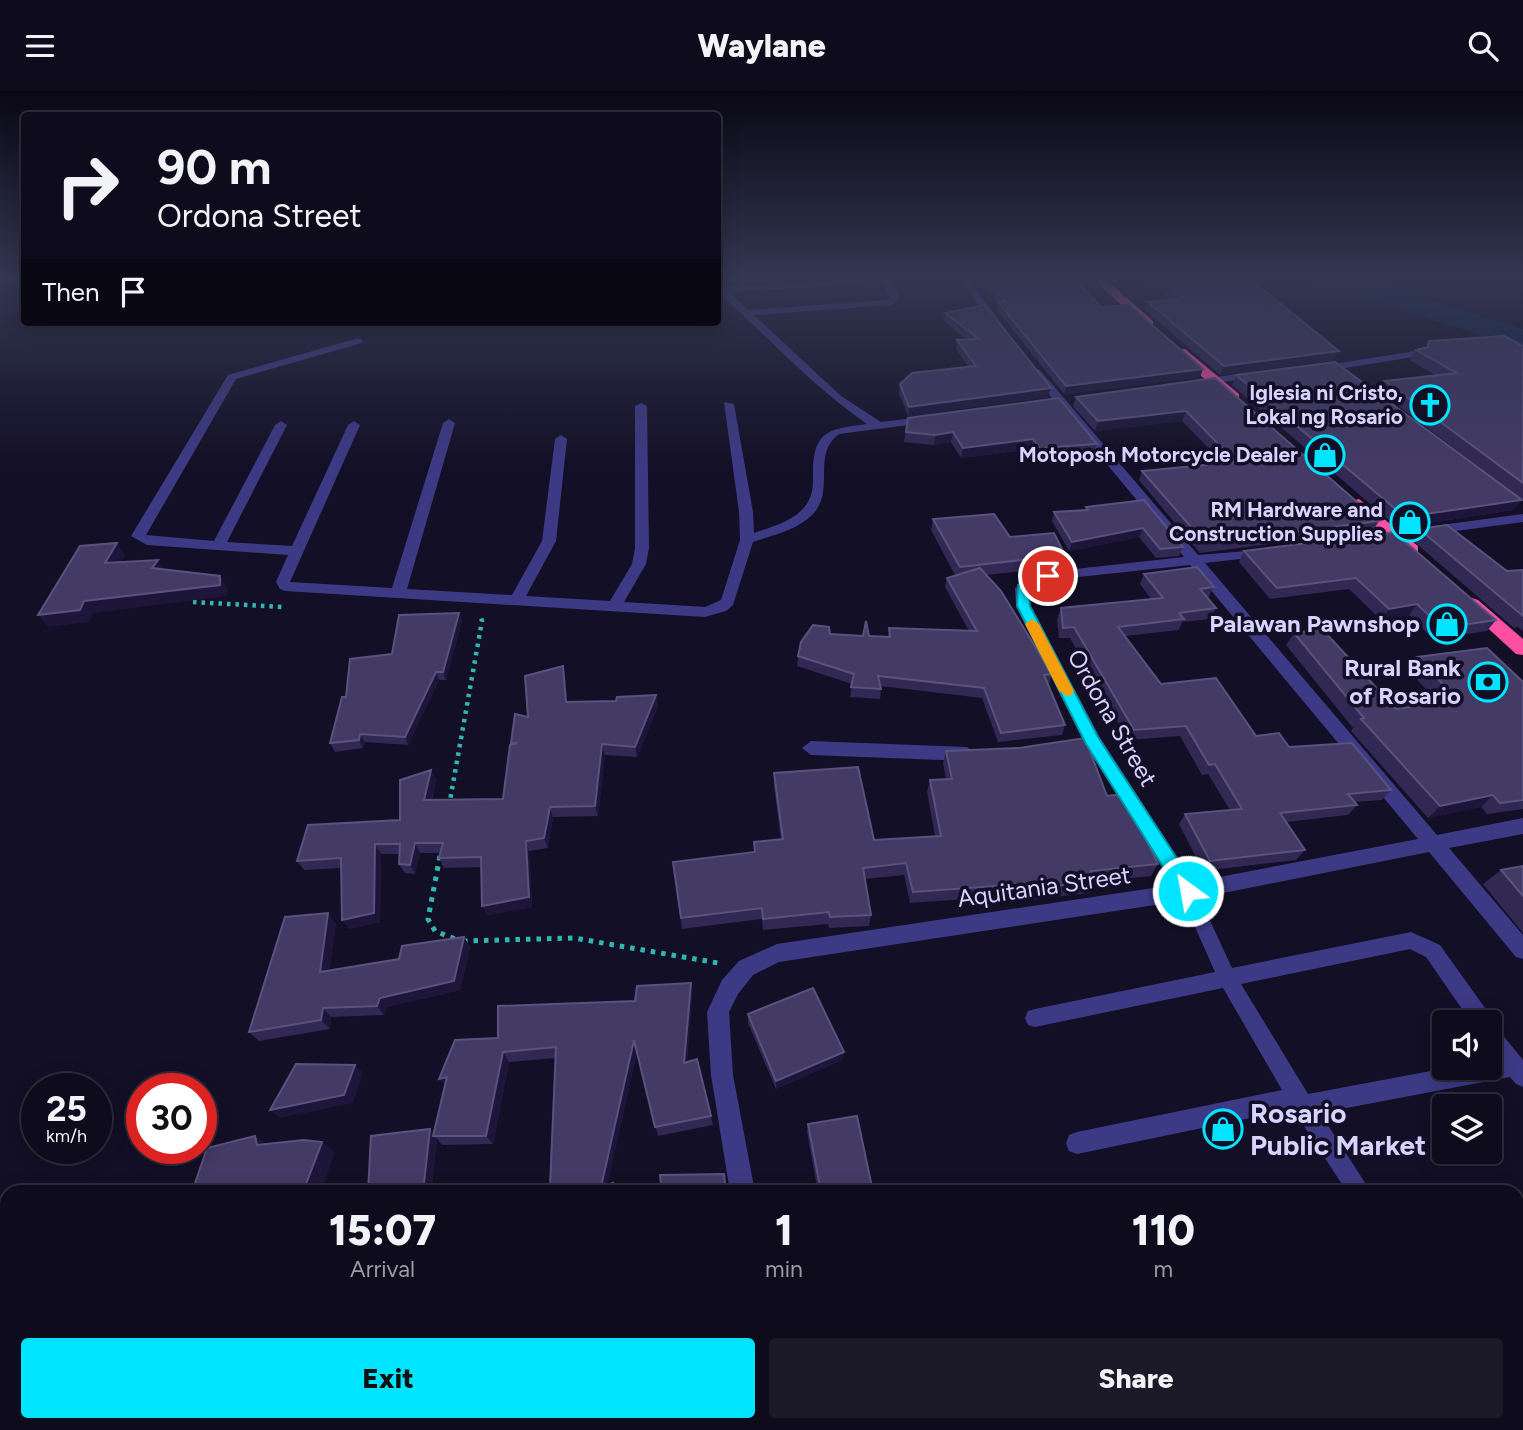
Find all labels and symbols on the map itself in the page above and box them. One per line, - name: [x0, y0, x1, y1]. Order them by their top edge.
- place label: Iglesia ni Cristo, Lokal ng Rosario: [1245, 380, 1403, 429]
- church icon: Iglesia ni Cristo, Lokal ng Rosario: [1409, 384, 1451, 426]
- shop icon: Motoposh Motorcycle Dealer: [1304, 434, 1346, 476]
- place label: Motoposh Motorcycle Dealer: [1019, 442, 1298, 467]
- place label: RM Hardware and Construction Supplies: [1169, 497, 1383, 546]
- shop icon: RM Hardware and Construction Supplies: [1389, 501, 1431, 543]
- pin: [1018, 546, 1078, 606]
- shop icon: Palawan Pawnshop: [1426, 603, 1468, 645]
- place label: Palawan Pawnshop: [1209, 609, 1420, 638]
- street label: Ordona Street: [1062, 644, 1163, 791]
- place label: Rural Bank of Rosario: [1344, 653, 1461, 710]
- bank icon: Rural Bank of Rosario: [1467, 661, 1509, 703]
- position arrow: [1151, 854, 1225, 928]
- street label: Aquitania Street: [956, 860, 1132, 913]
- speed limit sign: 30: [126, 1073, 217, 1164]
- place label: Rosario Public Market: [1250, 1096, 1426, 1162]
- shop icon: Rosario Public Market: [1202, 1108, 1244, 1150]

